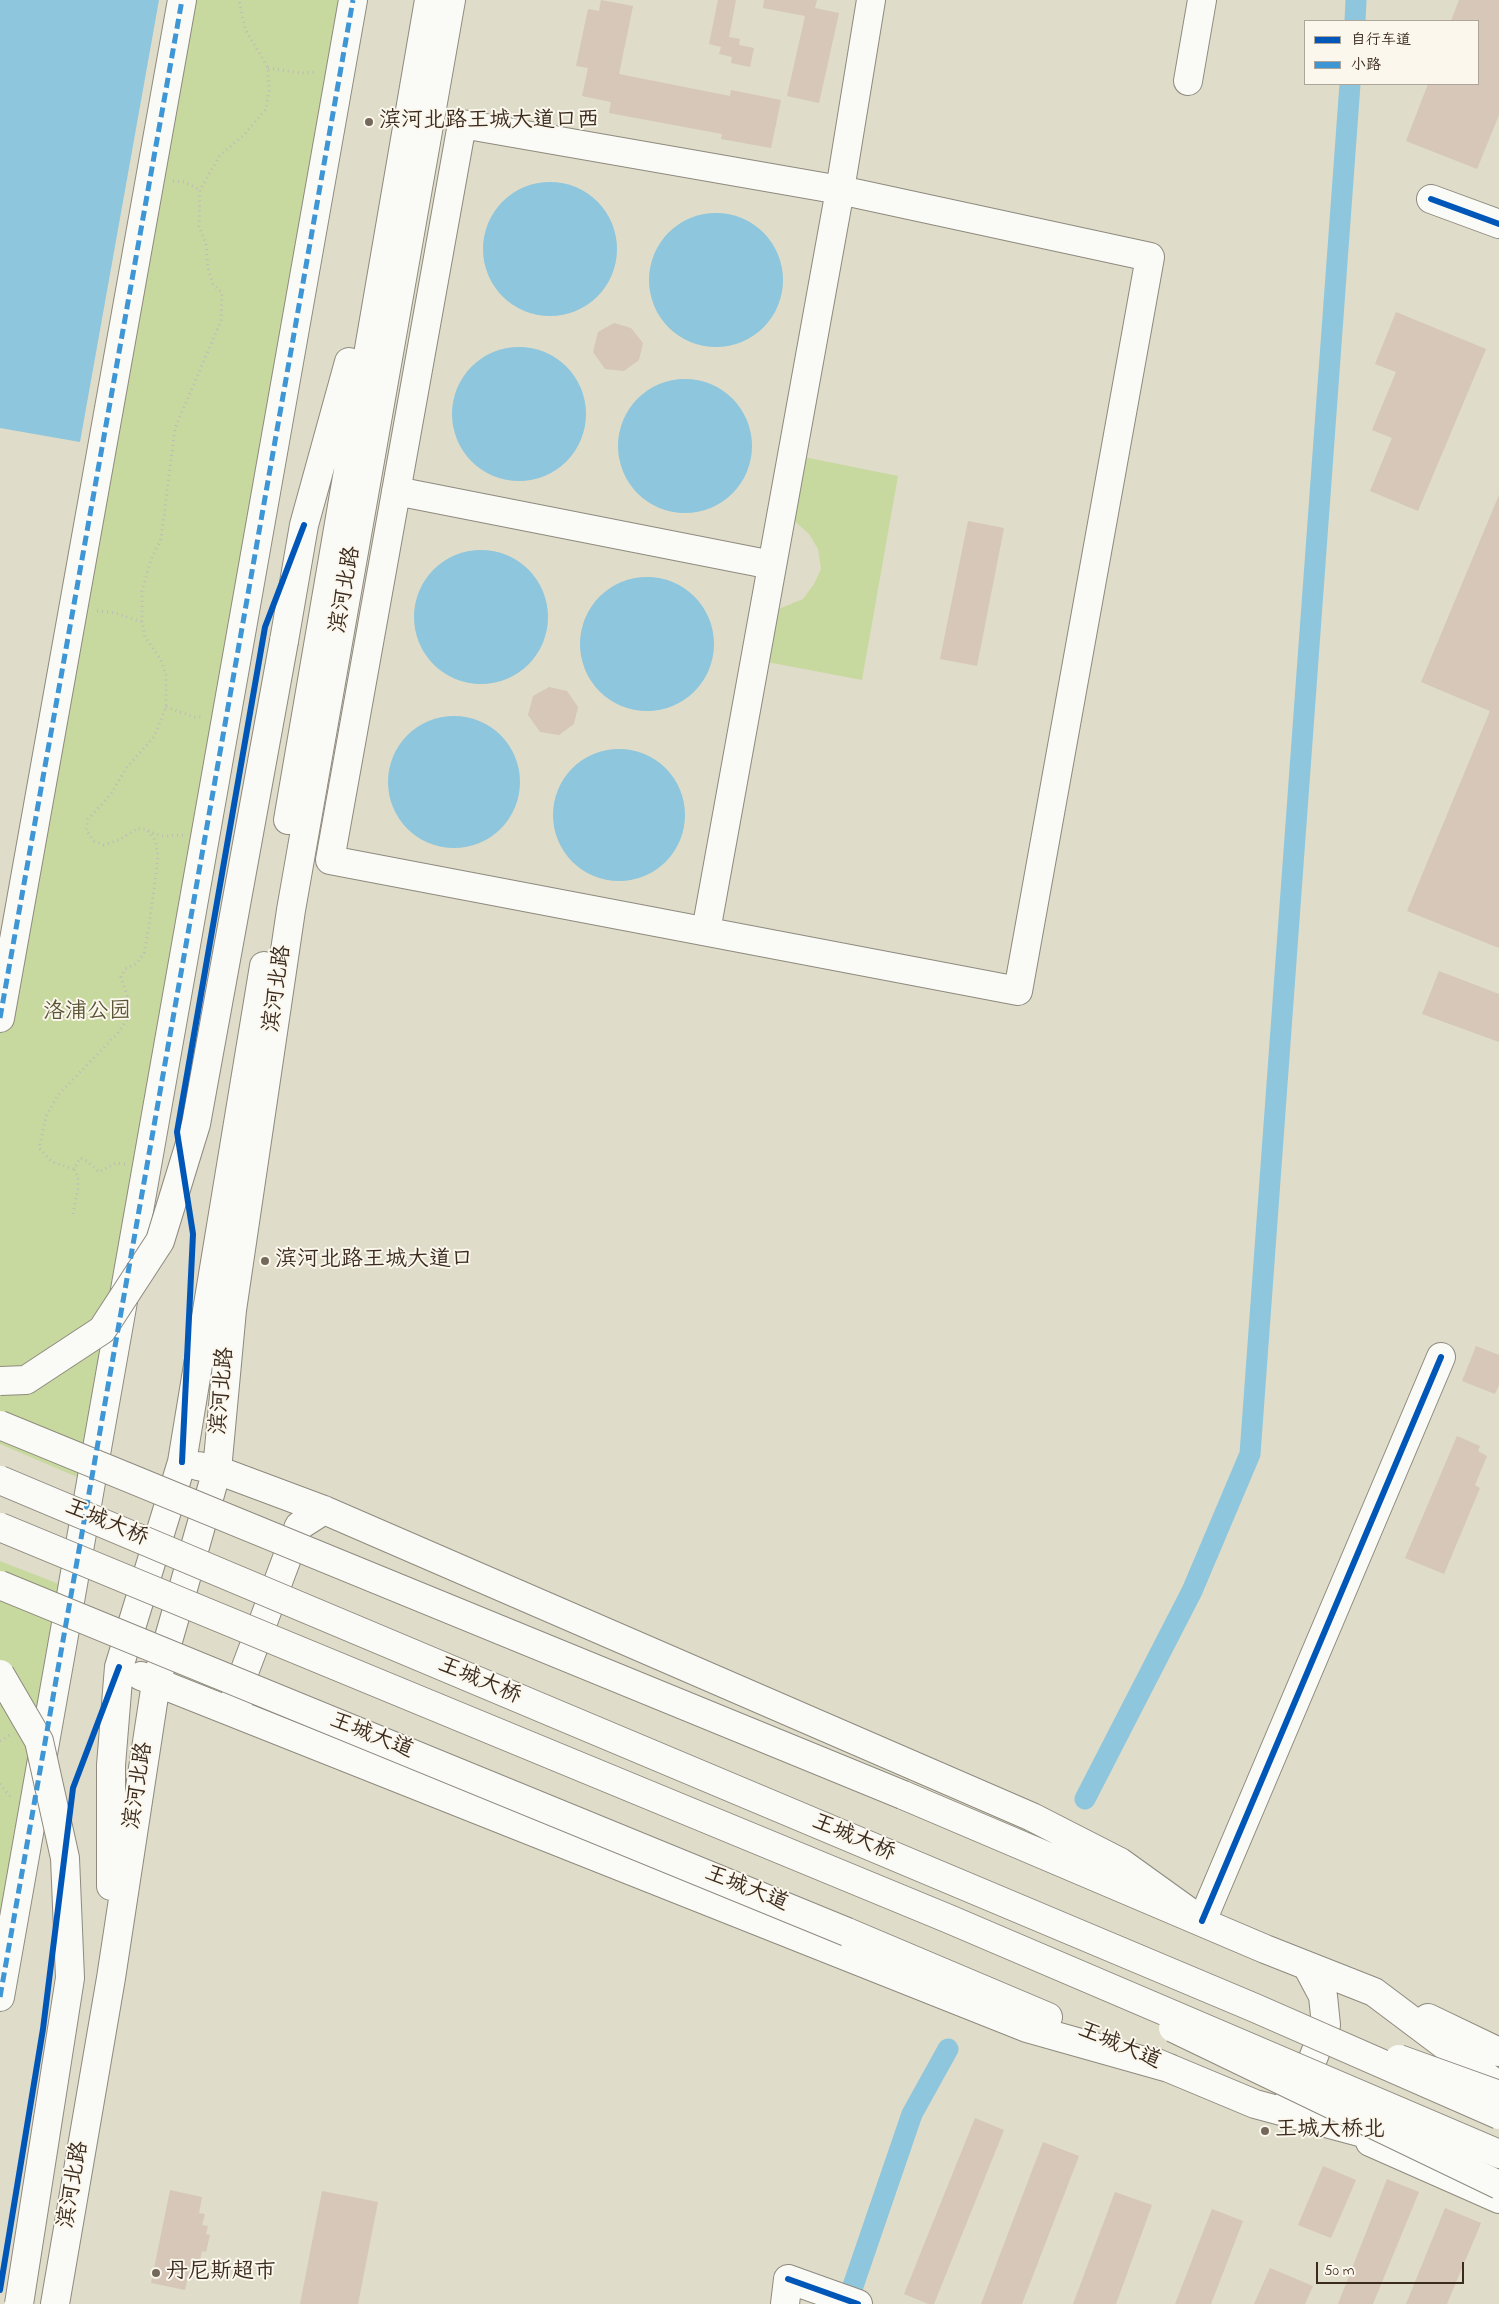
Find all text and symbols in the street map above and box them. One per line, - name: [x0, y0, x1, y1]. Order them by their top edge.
- legend: [1304, 20, 1479, 85]
- text: 自行车道: [1351, 29, 1411, 51]
- text: 小路: [1351, 54, 1381, 76]
- place label: 滨河北路王城大道口西: [379, 109, 599, 135]
- marker: 滨河北路王城大道口西: [363, 116, 375, 128]
- street label: 滨河北路: [326, 544, 368, 636]
- street label: 滨河北路: [260, 944, 298, 1034]
- park label: 洛浦公园: [43, 1000, 131, 1026]
- place label: 滨河北路王城大道口: [275, 1248, 473, 1274]
- marker: 滨河北路王城大道口: [259, 1255, 271, 1267]
- street label: 滨河北路: [207, 1346, 241, 1436]
- street label: 王城大桥: [60, 1495, 152, 1553]
- street label: 王城大桥: [433, 1653, 525, 1711]
- street label: 王城大道: [325, 1708, 417, 1766]
- street label: 滨河北路: [120, 1740, 160, 1832]
- street label: 王城大桥: [807, 1810, 899, 1868]
- street label: 王城大道: [700, 1861, 792, 1919]
- street label: 王城大道: [1073, 2018, 1165, 2076]
- place label: 王城大桥北: [1275, 2118, 1385, 2144]
- marker: 王城大桥北: [1259, 2125, 1271, 2137]
- street label: 滨河北路: [54, 2139, 96, 2231]
- scale bar: [1319, 2252, 1466, 2284]
- place label: 丹尼斯超市: [166, 2260, 276, 2286]
- text: 50 m: [1324, 2260, 1354, 2282]
- marker: 丹尼斯超市: [150, 2267, 162, 2279]

